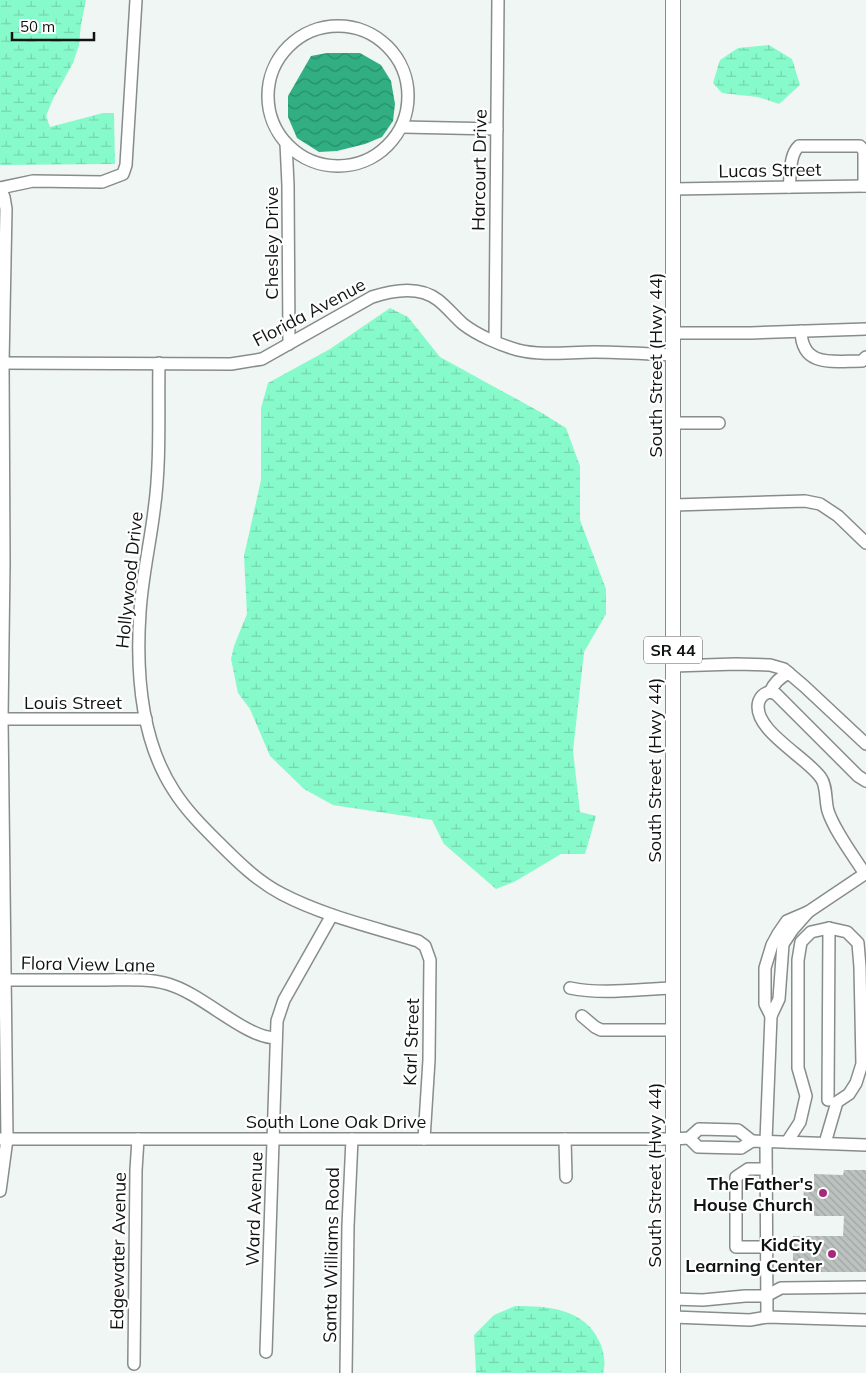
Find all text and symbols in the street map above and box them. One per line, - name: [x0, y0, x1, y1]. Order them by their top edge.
- scale bar: [12, 10, 95, 42]
- text: 50 m: [20, 17, 55, 36]
- street label: Harcourt Drive: [466, 109, 492, 231]
- street label: Lucas Street: [718, 158, 822, 182]
- street label: Chesley Drive: [260, 186, 283, 300]
- street label: Florida Avenue: [249, 273, 369, 351]
- street label: South Street (Hwy 44): [644, 273, 667, 457]
- street label: Hollywood Drive: [110, 510, 148, 650]
- road number: SR 44: [644, 636, 702, 664]
- street label: South Street (Hwy 44): [643, 678, 666, 862]
- street label: Louis Street: [24, 691, 122, 714]
- street label: Flora View Lane: [21, 951, 155, 977]
- street label: Karl Street: [398, 998, 424, 1086]
- street label: South Street (Hwy 44): [643, 1083, 666, 1267]
- street label: South Lone Oak Drive: [246, 1110, 426, 1133]
- street label: Ward Avenue: [241, 1151, 267, 1267]
- street label: Santa Williams Road: [318, 1167, 344, 1343]
- street label: Edgewater Avenue: [105, 1172, 131, 1330]
- place label: The Father's House Church: [693, 1172, 813, 1216]
- marker: The Father's House Church: [817, 1187, 829, 1199]
- place label: KidCity Learning Center: [685, 1233, 823, 1277]
- marker: KidCity Learning Center: [826, 1248, 838, 1260]

